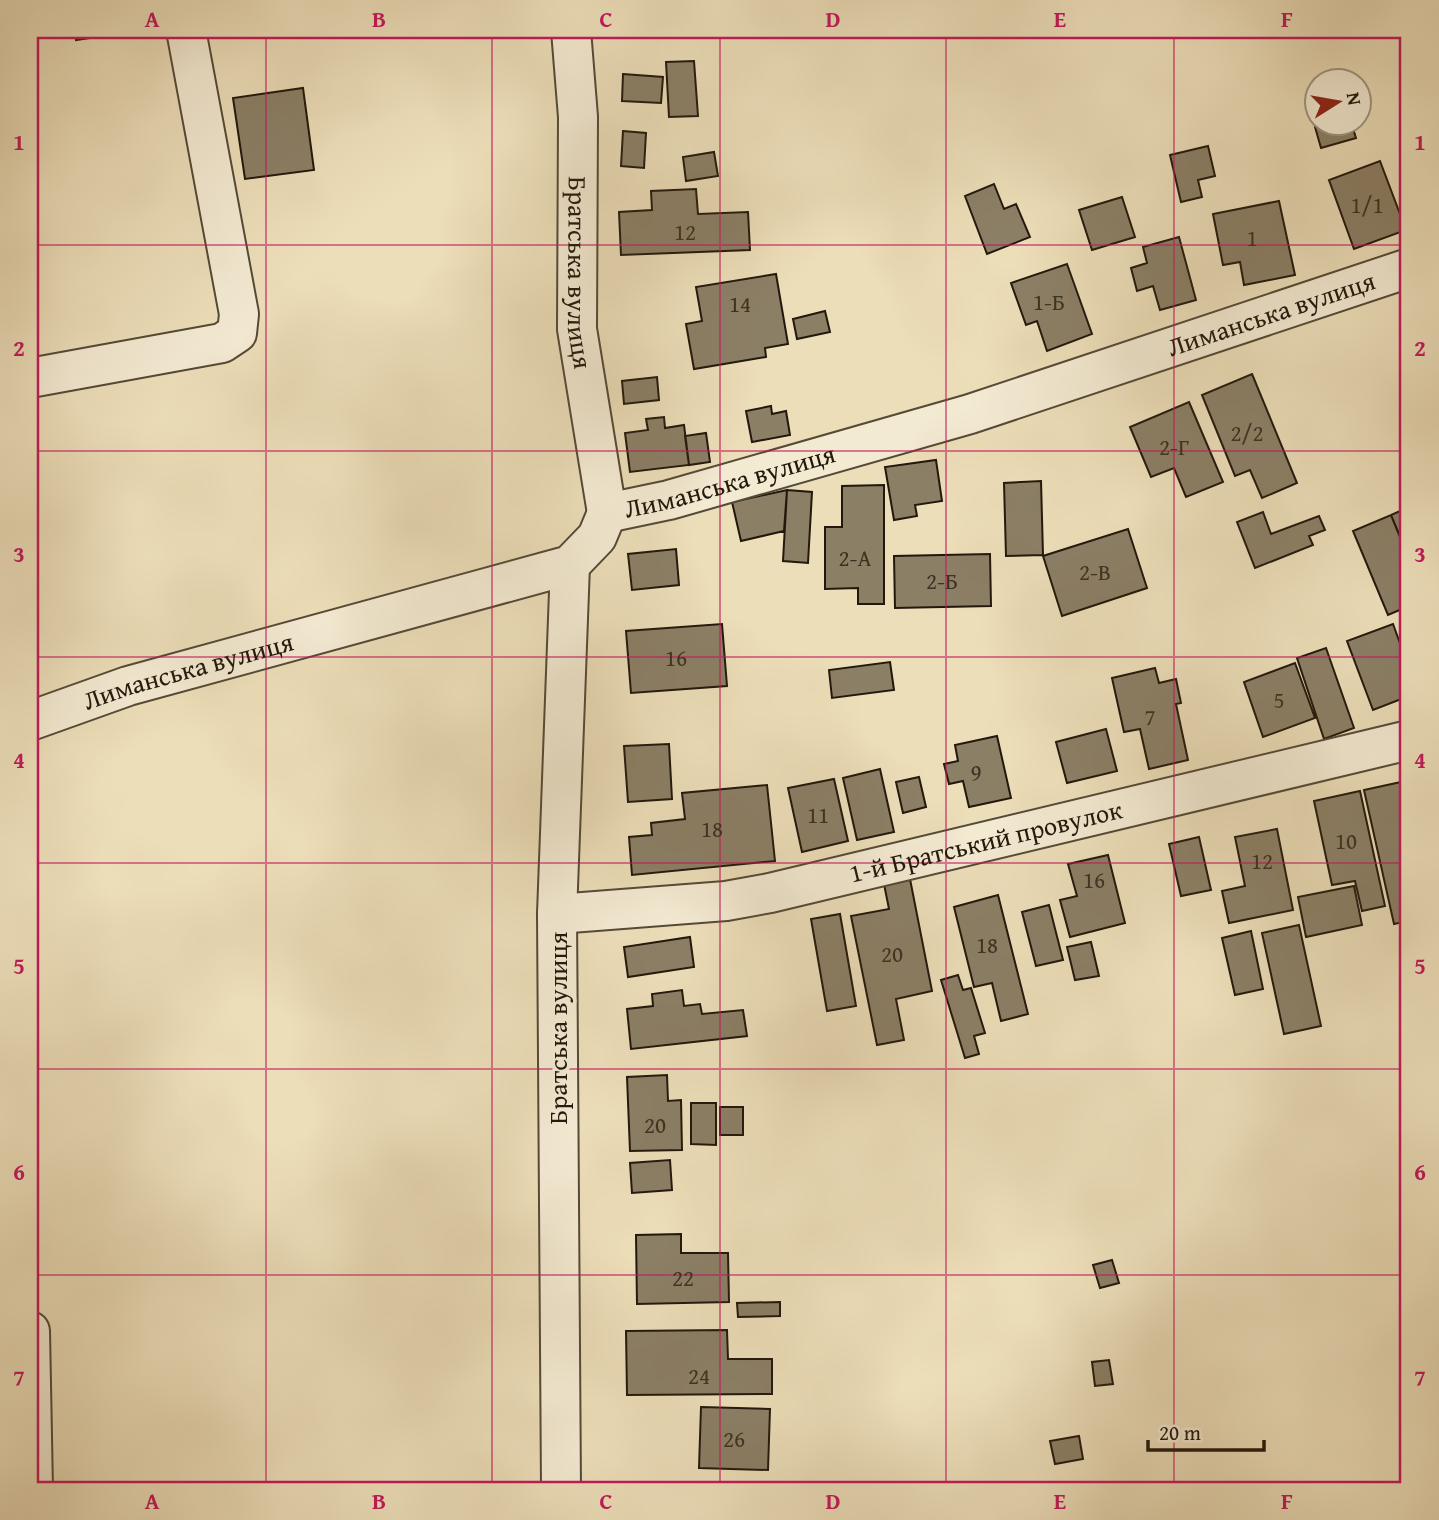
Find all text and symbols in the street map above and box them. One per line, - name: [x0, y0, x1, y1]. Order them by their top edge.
- text: A: [145, 2, 160, 35]
- text: B: [372, 2, 386, 35]
- text: C: [599, 2, 613, 35]
- text: D: [826, 2, 841, 35]
- text: E: [1054, 2, 1066, 35]
- text: F: [1281, 2, 1293, 35]
- north arrow: [1302, 66, 1372, 136]
- text: N: [1340, 90, 1370, 108]
- text: 1: [13, 125, 25, 158]
- text: 1: [1414, 125, 1426, 158]
- street label: Братська вулиця: [558, 176, 603, 372]
- house number: 1/1: [1351, 188, 1384, 221]
- house number: 12: [674, 215, 696, 248]
- house number: 1: [1246, 221, 1258, 254]
- street label: Лиманська вулиця: [1162, 261, 1380, 366]
- house number: 1-Б: [1033, 285, 1065, 318]
- house number: 14: [729, 287, 751, 320]
- text: 2: [13, 331, 25, 364]
- text: 2: [1414, 331, 1426, 364]
- house number: 2/2: [1231, 416, 1264, 449]
- house number: 2-Г: [1159, 430, 1189, 463]
- street label: Лиманська вулиця: [621, 433, 840, 528]
- text: 3: [13, 537, 25, 570]
- text: 3: [1414, 537, 1426, 570]
- house number: 2-А: [839, 541, 872, 574]
- house number: 2-В: [1079, 555, 1111, 588]
- house number: 2-Б: [926, 564, 958, 597]
- street label: Лиманська вулиця: [77, 622, 298, 720]
- house number: 16: [665, 641, 687, 674]
- house number: 5: [1273, 683, 1285, 716]
- house number: 7: [1144, 700, 1156, 733]
- text: 4: [13, 743, 25, 776]
- text: 4: [1414, 743, 1426, 776]
- house number: 9: [970, 755, 982, 788]
- street label: 1-й Братський провулок: [845, 789, 1126, 892]
- house number: 11: [807, 798, 829, 831]
- house number: 18: [701, 812, 723, 845]
- house number: 10: [1335, 824, 1357, 857]
- house number: 12: [1251, 844, 1273, 877]
- house number: 16: [1083, 863, 1105, 896]
- house number: 18: [976, 928, 998, 961]
- street label: Братська вулиця: [538, 932, 577, 1124]
- house number: 20: [881, 937, 903, 970]
- text: 5: [13, 949, 25, 982]
- text: 5: [1414, 949, 1426, 982]
- house number: 20: [644, 1108, 666, 1141]
- text: 6: [13, 1155, 25, 1188]
- text: 6: [1414, 1155, 1426, 1188]
- house number: 22: [672, 1261, 694, 1294]
- house number: 24: [688, 1359, 710, 1392]
- text: 7: [13, 1361, 25, 1394]
- text: 7: [1414, 1361, 1426, 1394]
- scale bar: [1148, 1408, 1264, 1452]
- text: 20 m: [1159, 1417, 1201, 1448]
- house number: 26: [723, 1422, 745, 1455]
- text: A: [145, 1484, 160, 1517]
- text: B: [372, 1484, 386, 1517]
- text: C: [599, 1484, 613, 1517]
- text: D: [826, 1484, 841, 1517]
- text: E: [1054, 1484, 1066, 1517]
- text: F: [1281, 1484, 1293, 1517]

